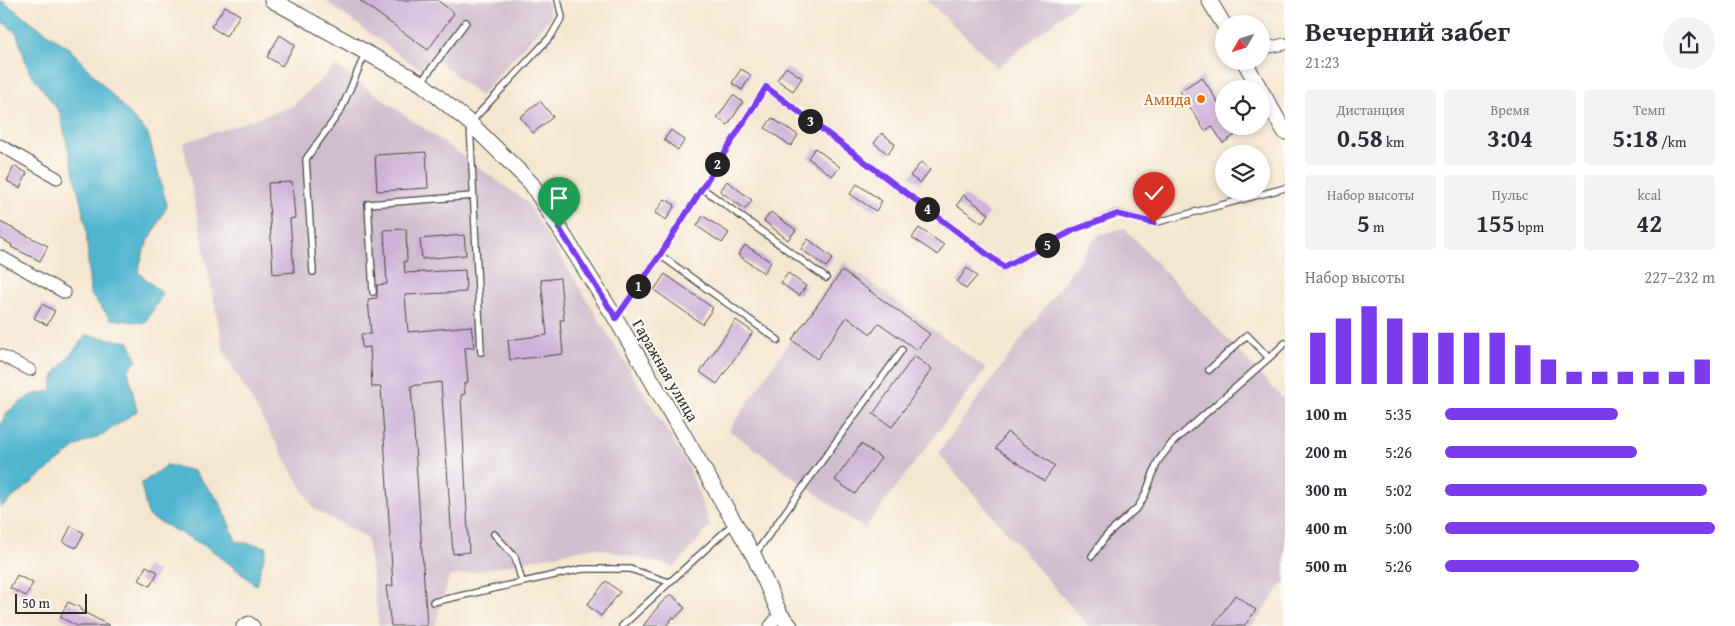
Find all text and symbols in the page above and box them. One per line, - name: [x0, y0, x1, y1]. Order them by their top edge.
- text: Вечерний забег: [1305, 10, 1510, 51]
- north arrow: [1215, 15, 1270, 70]
- map controls: [1215, 15, 1270, 200]
- button: share: [1663, 17, 1715, 69]
- text: 21:23: [1305, 50, 1340, 74]
- button: locate: [1215, 80, 1270, 135]
- place label: Амида: [1144, 87, 1191, 111]
- marker: Амида: [1195, 93, 1207, 105]
- text: Дистанция: [1336, 100, 1405, 120]
- text: Время: [1490, 100, 1530, 120]
- text: Темп: [1633, 100, 1665, 120]
- pin: 3: [798, 108, 822, 134]
- text: 3: [807, 111, 814, 131]
- text: 0.58: [1337, 120, 1383, 156]
- text: 3:04: [1487, 120, 1533, 156]
- text: 5:18: [1612, 120, 1658, 156]
- text: km: [1383, 132, 1404, 152]
- text: /km: [1658, 132, 1686, 152]
- button: layers: [1215, 145, 1270, 200]
- pin: 2: [704, 152, 730, 176]
- text: 2: [714, 154, 721, 174]
- pin: [1133, 172, 1175, 223]
- pin: [538, 177, 580, 228]
- icon: check: [1140, 179, 1168, 207]
- icon: arrive: [545, 184, 573, 212]
- text: Набор высоты: [1327, 185, 1414, 205]
- text: Пульс: [1492, 185, 1528, 205]
- text: kcal: [1637, 185, 1661, 205]
- pin: 4: [914, 196, 940, 222]
- text: 4: [924, 199, 931, 219]
- text: 5: [1357, 205, 1370, 241]
- text: 155: [1476, 205, 1515, 241]
- text: 42: [1636, 205, 1662, 241]
- text: m: [1370, 217, 1384, 237]
- text: bpm: [1515, 217, 1544, 237]
- pin: 5: [1034, 232, 1060, 258]
- text: 5: [1044, 235, 1051, 255]
- text: Набор высоты: [1305, 265, 1405, 289]
- text: 227–232 m: [1645, 265, 1715, 289]
- pin: 1: [626, 274, 650, 298]
- text: 1: [635, 276, 642, 296]
- street label: Гаражная улица: [627, 314, 705, 426]
- text: 100 m: [1305, 402, 1347, 426]
- text: 5:35: [1385, 402, 1412, 426]
- text: 200 m: [1305, 440, 1347, 464]
- text: 5:26: [1385, 440, 1412, 464]
- text: 300 m: [1305, 478, 1347, 502]
- text: 5:02: [1385, 478, 1412, 502]
- text: 400 m: [1305, 516, 1347, 540]
- text: 5:00: [1385, 516, 1412, 540]
- text: 500 m: [1305, 554, 1347, 578]
- text: 5:26: [1385, 554, 1412, 578]
- scale bar: [15, 591, 88, 614]
- text: 50 m: [22, 593, 50, 613]

